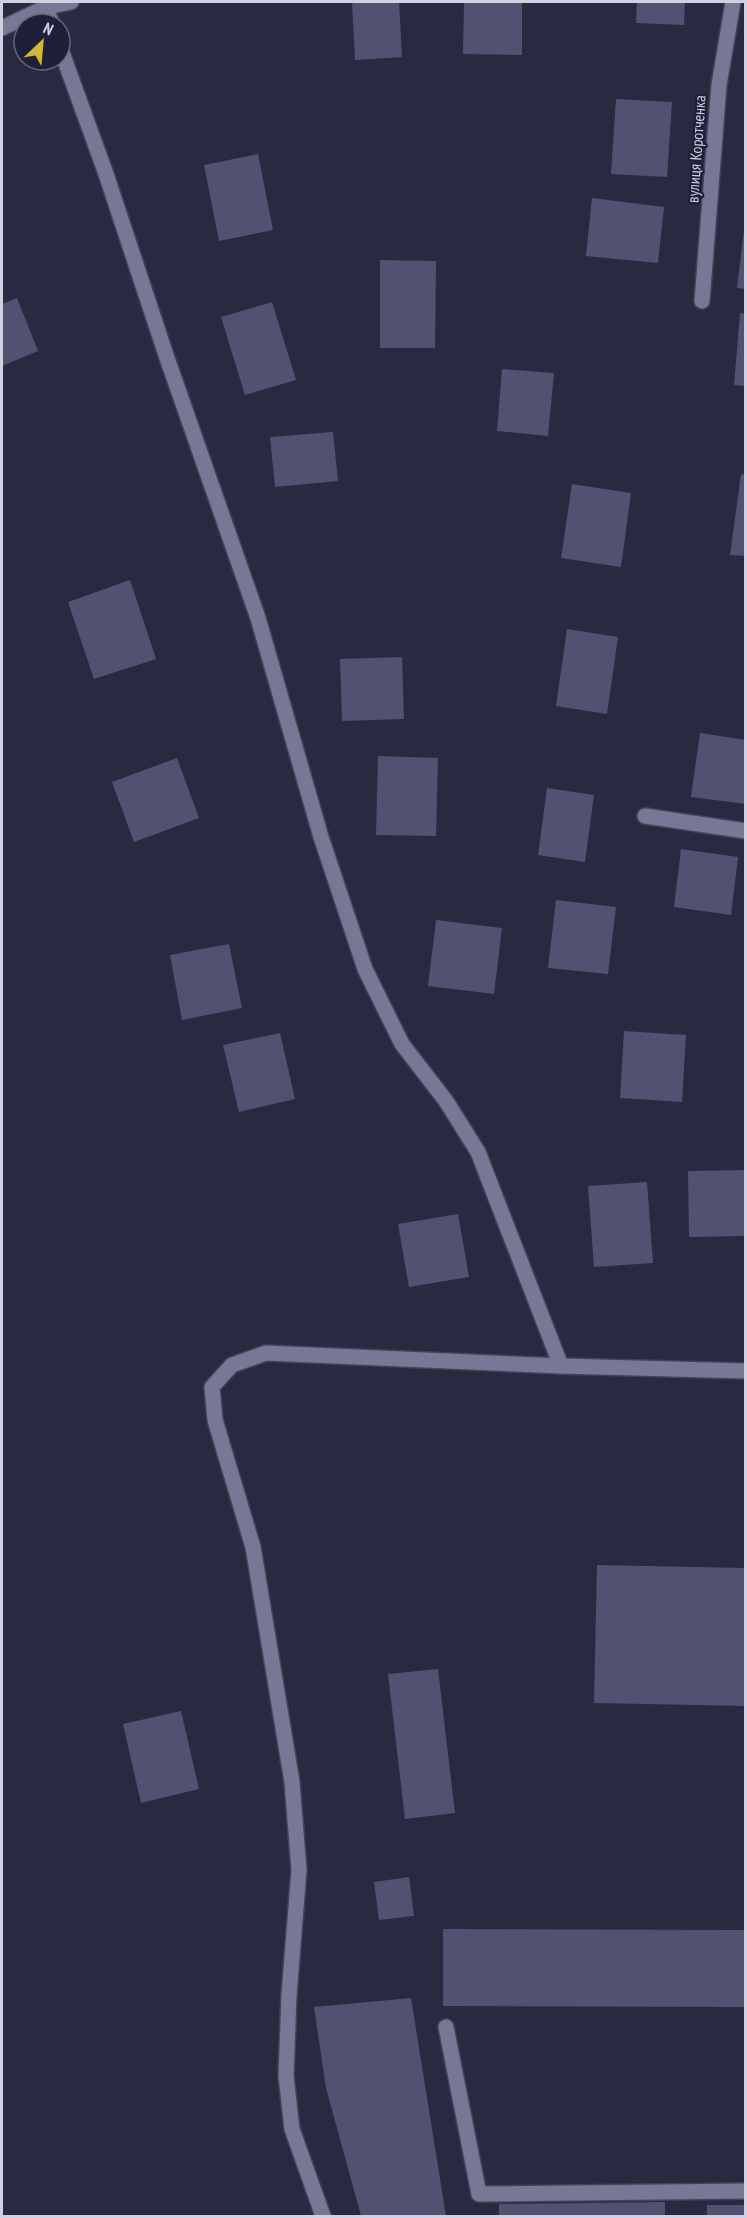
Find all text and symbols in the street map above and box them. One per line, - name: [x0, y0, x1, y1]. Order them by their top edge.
- north arrow: [12, 12, 72, 72]
- text: N: [40, 18, 57, 39]
- street label: вулиця Коротченка: [682, 95, 710, 203]

